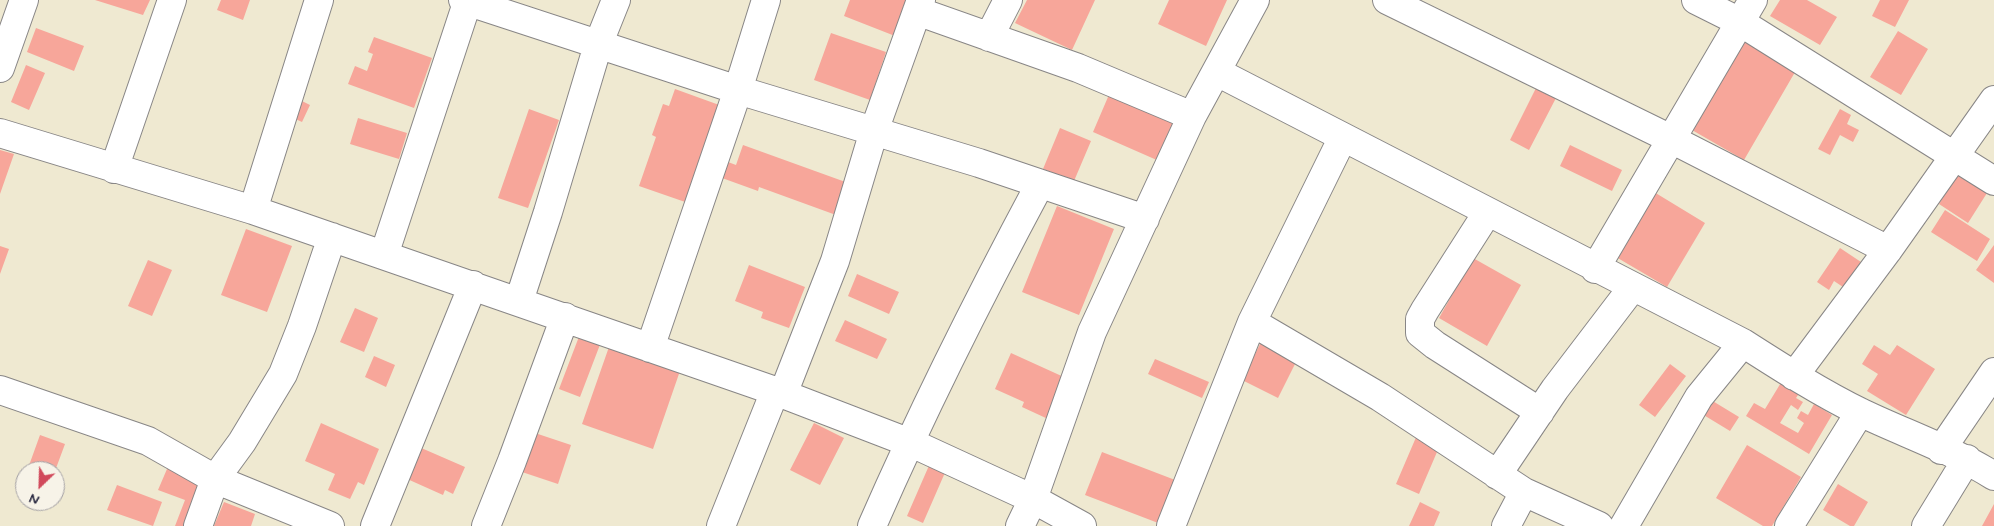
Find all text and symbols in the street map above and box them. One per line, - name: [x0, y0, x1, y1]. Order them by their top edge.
- north arrow: [15, 461, 65, 511]
- text: N: [26, 489, 42, 509]

